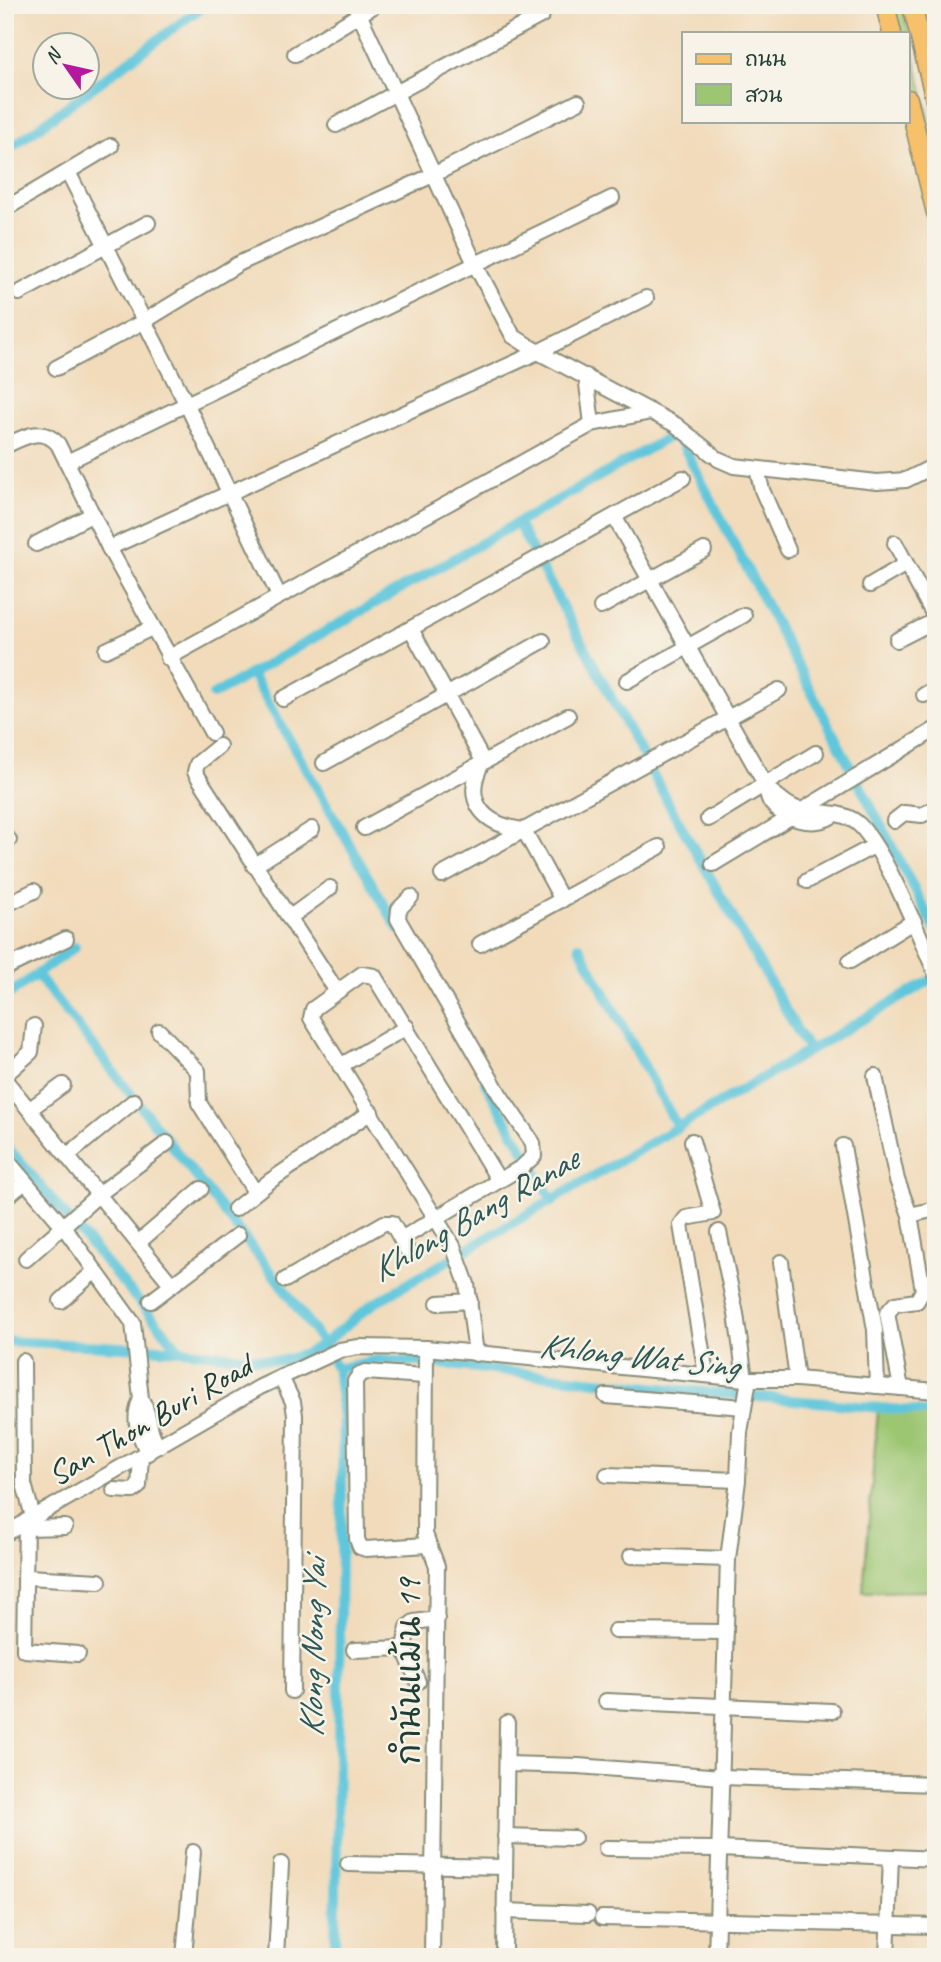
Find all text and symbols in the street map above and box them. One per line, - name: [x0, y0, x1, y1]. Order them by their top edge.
- north arrow: [32, 32, 102, 102]
- legend: [682, 32, 909, 122]
- text: N: [39, 43, 68, 69]
- text: ถนน: [745, 46, 786, 72]
- text: สวน: [745, 82, 782, 108]
- water label: Khlong Bang Ranae: [363, 1135, 590, 1292]
- water label: Khlong Wat Sing: [537, 1323, 745, 1389]
- street label: San Thon Buri Road: [40, 1342, 263, 1495]
- water label: Klong Nong Yai: [288, 1550, 337, 1737]
- street label: กำนันแม้น 19: [387, 1576, 430, 1765]

